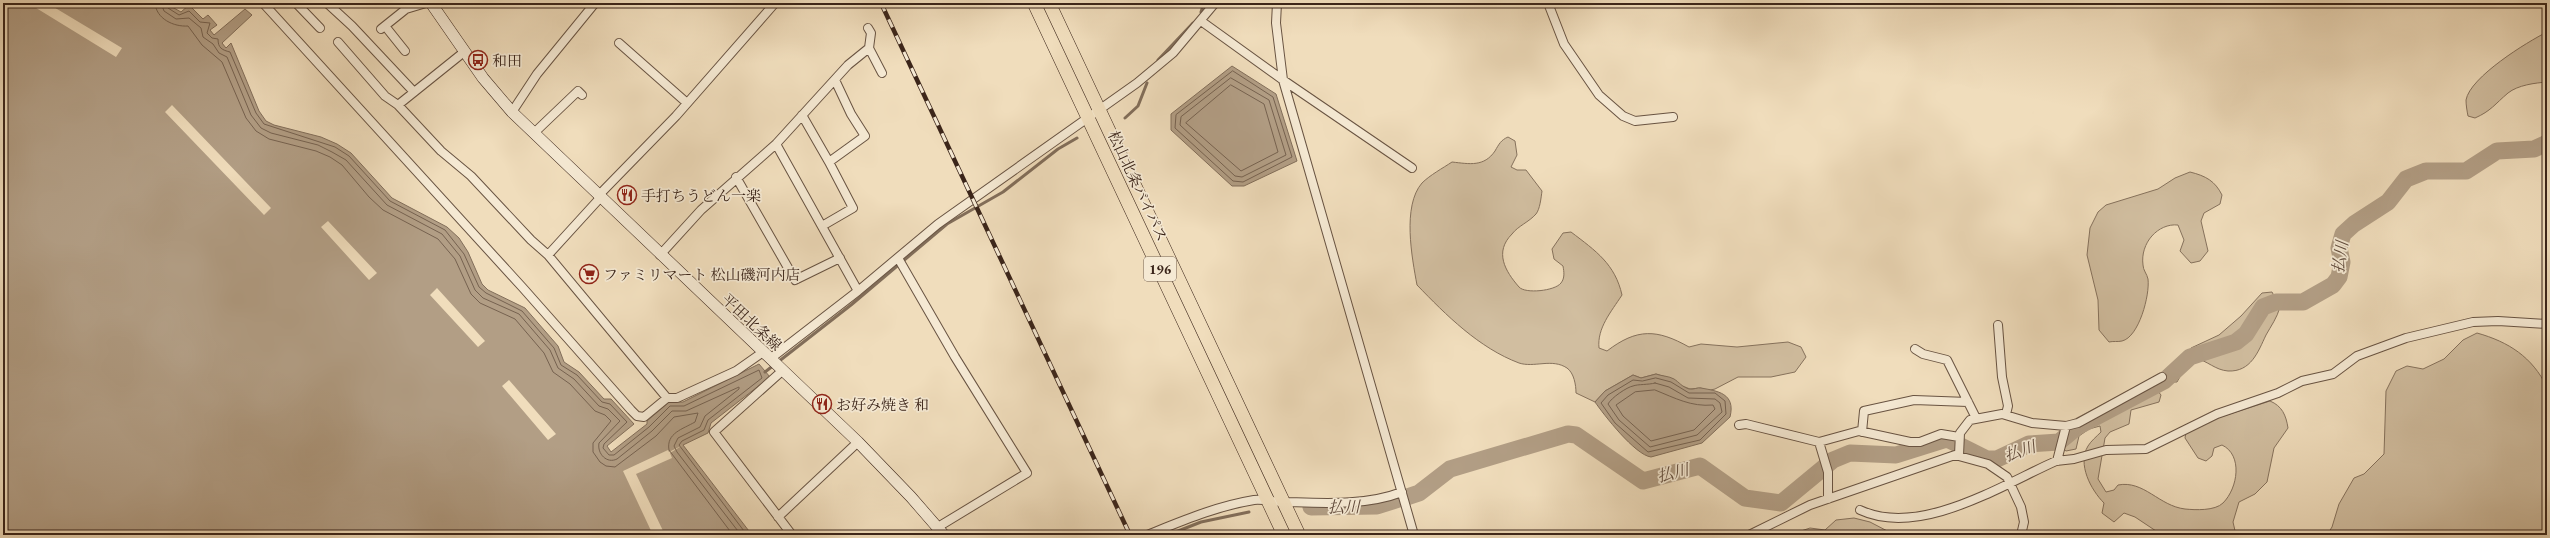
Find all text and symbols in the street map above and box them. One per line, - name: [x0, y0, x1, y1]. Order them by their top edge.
- bus stop icon: 和田: [467, 49, 489, 71]
- place label: 和田: [492, 51, 522, 70]
- street label: 松山北条バイパス: [1104, 128, 1172, 244]
- restaurant icon: 手打ちうどん一楽: [616, 184, 638, 206]
- place label: 手打ちうどん一楽: [641, 186, 761, 205]
- water label: 払川: [2327, 238, 2353, 274]
- road number: 196: [1144, 257, 1176, 281]
- supermarket icon: ファミリマート 松山磯河内店: [578, 263, 600, 285]
- place label: ファミリマート 松山磯河内店: [603, 265, 800, 284]
- street label: 平田北条線: [718, 289, 786, 355]
- restaurant icon: お好み焼き 和: [811, 393, 833, 415]
- place label: お好み焼き 和: [836, 395, 929, 414]
- water label: 払川: [2001, 435, 2040, 466]
- water label: 払川: [1655, 458, 1693, 487]
- water label: 払川: [1328, 496, 1362, 518]

